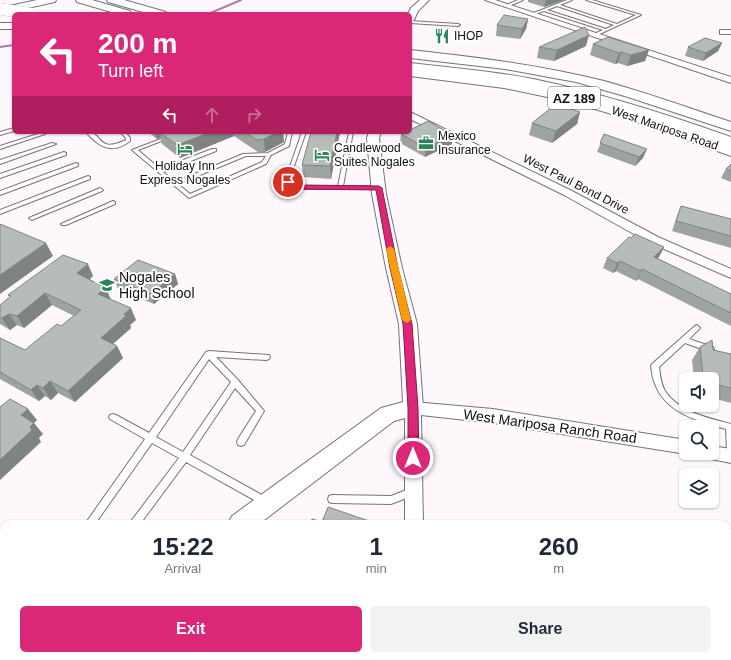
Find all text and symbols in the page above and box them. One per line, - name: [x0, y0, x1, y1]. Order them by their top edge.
- restaurant icon: IHOP: [433, 27, 451, 45]
- icon: left: [32, 28, 84, 80]
- text: 200 m: [98, 28, 177, 59]
- place label: IHOP: [454, 29, 483, 43]
- text: Turn left: [98, 61, 163, 81]
- road number: AZ 189: [548, 87, 600, 109]
- street label: West Mariposa Road: [610, 103, 720, 153]
- icon: left: [159, 104, 181, 126]
- icon: ahead: [201, 104, 223, 126]
- icon: right: [243, 104, 265, 126]
- place label: Mexico Insurance: [438, 129, 491, 157]
- office icon: Mexico Insurance: [417, 134, 435, 152]
- hotel icon: Holiday Inn Express Nogales: [176, 140, 194, 158]
- place label: Candlewood Suites Nogales: [334, 141, 415, 169]
- hotel icon: Candlewood Suites Nogales: [313, 146, 331, 164]
- street label: West Paul Bond Drive: [521, 151, 632, 217]
- place label: Holiday Inn Express Nogales: [140, 159, 230, 187]
- pin: [271, 165, 305, 199]
- icon: arrive: [277, 171, 299, 193]
- place label: Nogales High School: [119, 269, 195, 301]
- school or university icon: Nogales High School: [98, 276, 116, 294]
- map controls: [679, 372, 719, 508]
- button: sound: [679, 372, 719, 412]
- street label: West Mariposa Ranch Road: [462, 406, 638, 446]
- button: search: [679, 420, 719, 460]
- position arrow: [392, 437, 434, 479]
- button: layers: [679, 468, 719, 508]
- text: 15:22: [152, 533, 214, 560]
- text: 1: [369, 533, 383, 560]
- text: 260: [539, 533, 579, 560]
- text: Arrival: [164, 561, 201, 576]
- text: min: [366, 561, 387, 576]
- text: m: [553, 561, 564, 576]
- button: Exit: [20, 606, 362, 652]
- button: Share: [370, 606, 711, 652]

